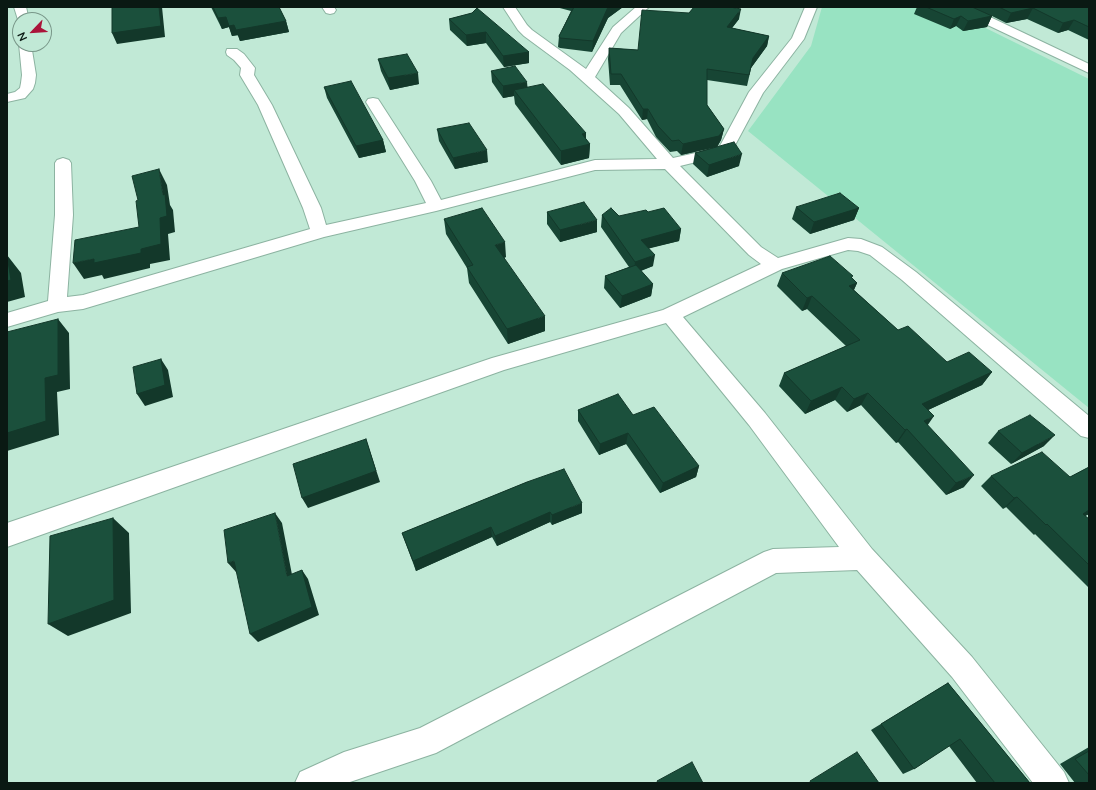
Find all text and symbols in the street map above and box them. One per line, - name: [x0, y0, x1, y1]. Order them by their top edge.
- north arrow: [12, 12, 52, 52]
- text: N: [14, 30, 30, 43]

